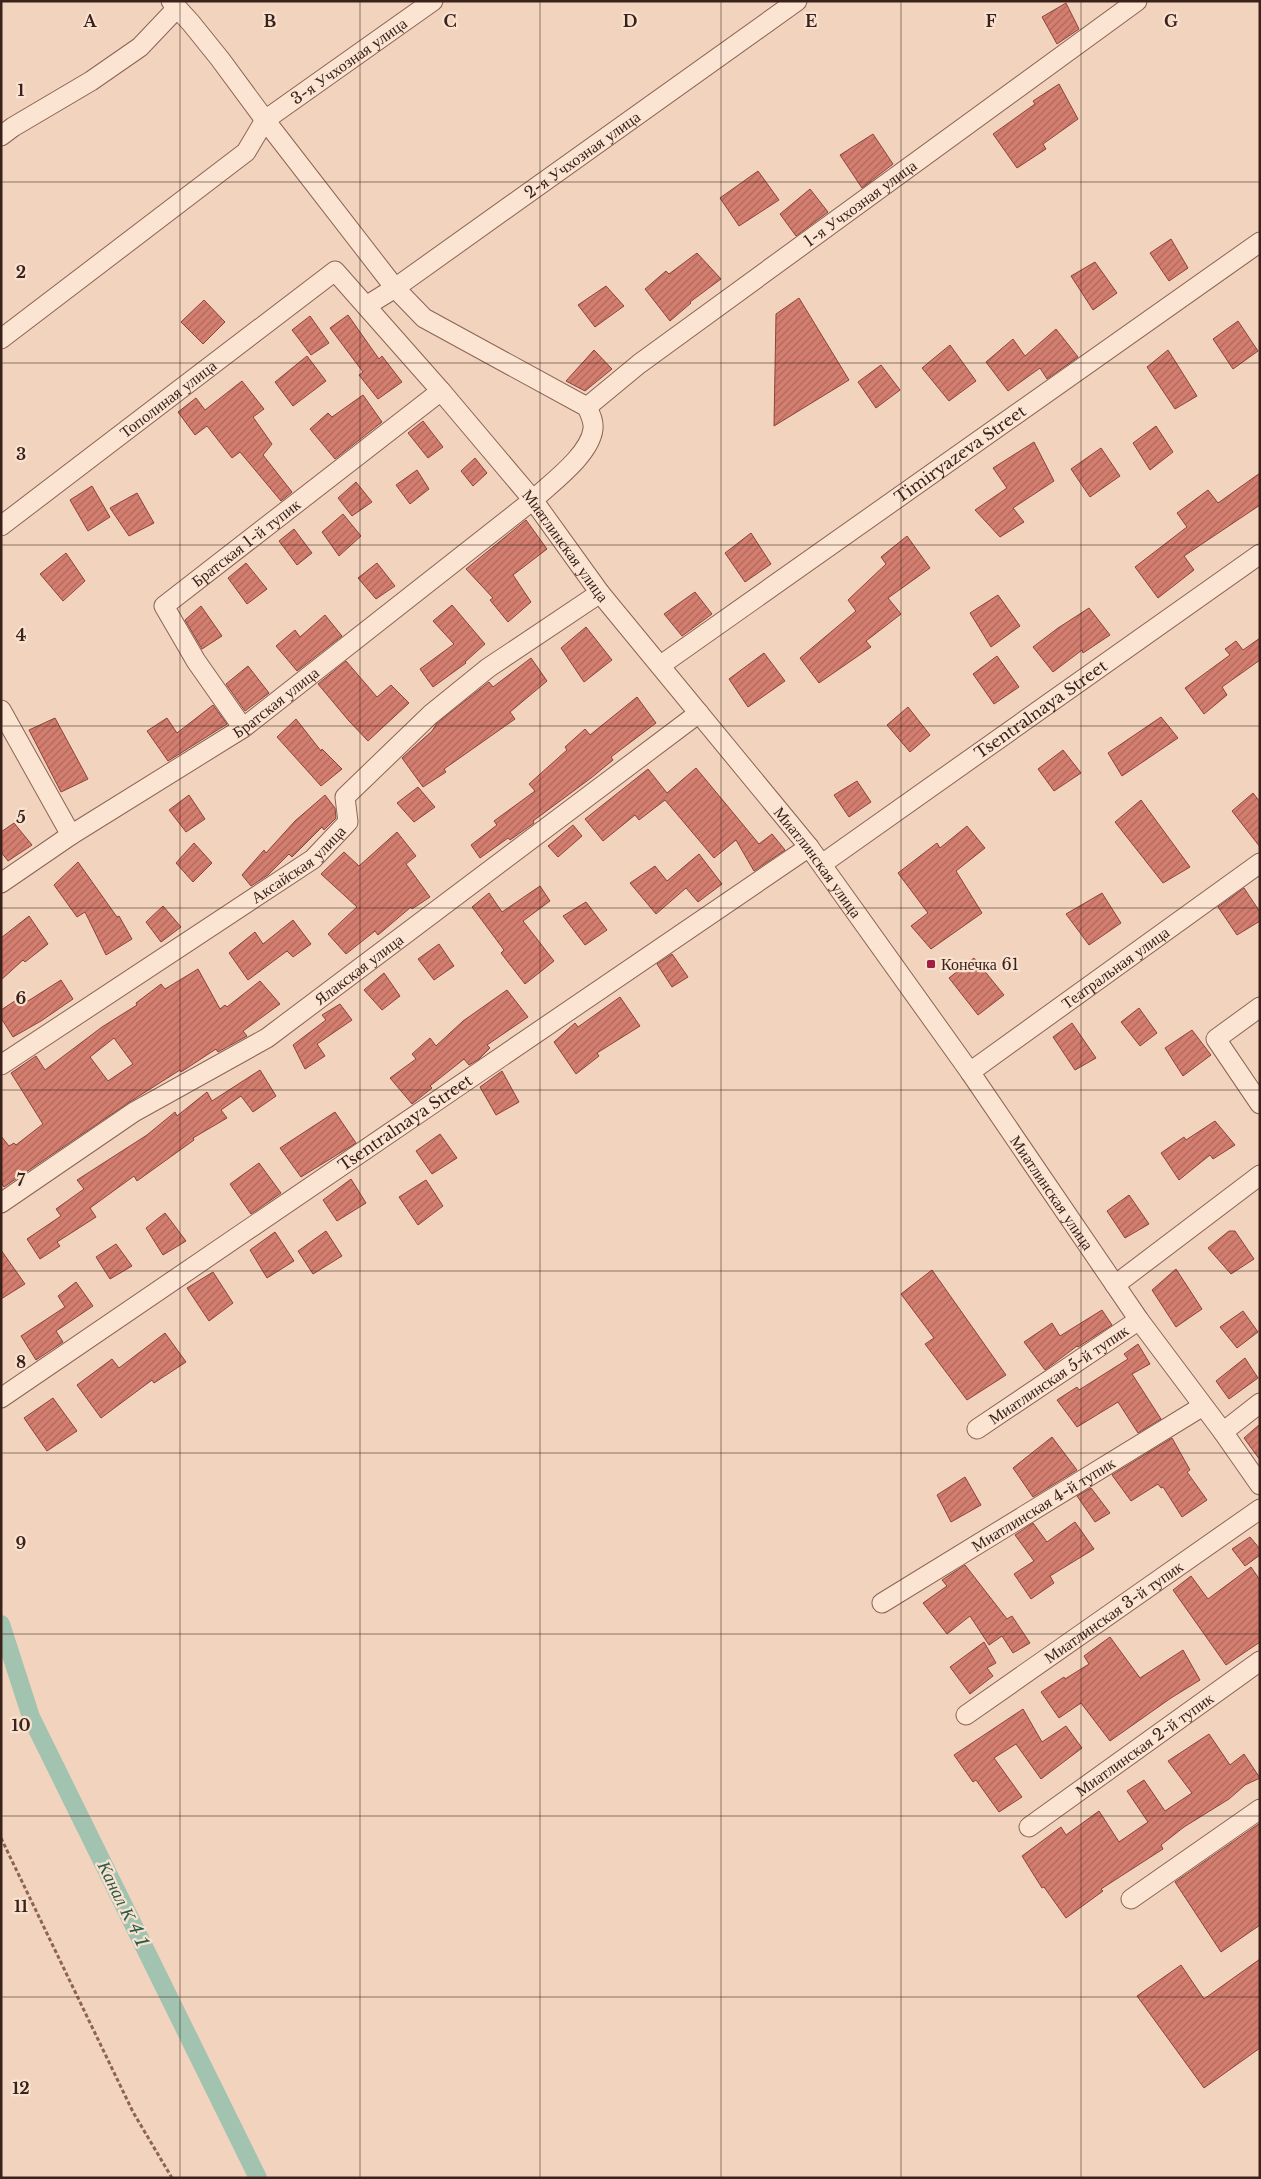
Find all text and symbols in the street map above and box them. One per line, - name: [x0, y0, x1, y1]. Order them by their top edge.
- text: A: [83, 11, 98, 31]
- text: B: [264, 11, 277, 31]
- text: C: [443, 11, 457, 31]
- text: D: [623, 11, 637, 31]
- text: E: [805, 11, 817, 31]
- text: F: [985, 11, 997, 31]
- text: G: [1164, 11, 1178, 31]
- street label: 3-я Учхозная улица: [287, 13, 411, 109]
- text: 1: [18, 80, 25, 100]
- street label: 2-я Учхозная улица: [520, 106, 644, 203]
- street label: 1-я Учхозная улица: [800, 155, 920, 251]
- text: 2: [16, 262, 26, 282]
- street label: Тополиная улица: [115, 355, 220, 442]
- street label: Timiryazeva Street: [890, 401, 1029, 507]
- text: 3: [16, 444, 26, 464]
- street label: Миатлинская улица: [518, 485, 613, 606]
- street label: Братская 1-й тупик: [187, 494, 304, 591]
- text: 4: [16, 625, 26, 645]
- street label: Tsentralnaya Street: [971, 655, 1111, 763]
- street label: Братская улица: [229, 662, 323, 742]
- street label: Миатлинская улица: [770, 802, 866, 922]
- text: 5: [16, 807, 26, 827]
- street label: Аксайская улица: [247, 821, 350, 907]
- street label: Театральная улица: [1057, 922, 1173, 1013]
- street label: Ялакская улица: [310, 929, 407, 1009]
- place label: Конечка 61: [941, 954, 1019, 974]
- marker: Конечка 61: [925, 958, 937, 970]
- text: 6: [16, 988, 27, 1008]
- street label: Tsentralnaya Street: [334, 1070, 476, 1175]
- street label: Миатлинская улица: [1006, 1131, 1098, 1254]
- text: 7: [17, 1170, 26, 1190]
- street label: Миатлинская 5-й тупик: [985, 1320, 1132, 1428]
- text: 8: [16, 1352, 26, 1372]
- street label: Миатлинская 4-й тупик: [968, 1452, 1119, 1556]
- text: 9: [16, 1533, 27, 1553]
- street label: Миатлинская 3-й тупик: [1040, 1556, 1187, 1667]
- street label: Миатлинская 2-й тупик: [1071, 1688, 1217, 1800]
- text: 10: [11, 1715, 31, 1735]
- water label: Канал К 4 1: [92, 1857, 153, 1950]
- text: 11: [14, 1896, 28, 1916]
- text: 12: [12, 2078, 30, 2098]

